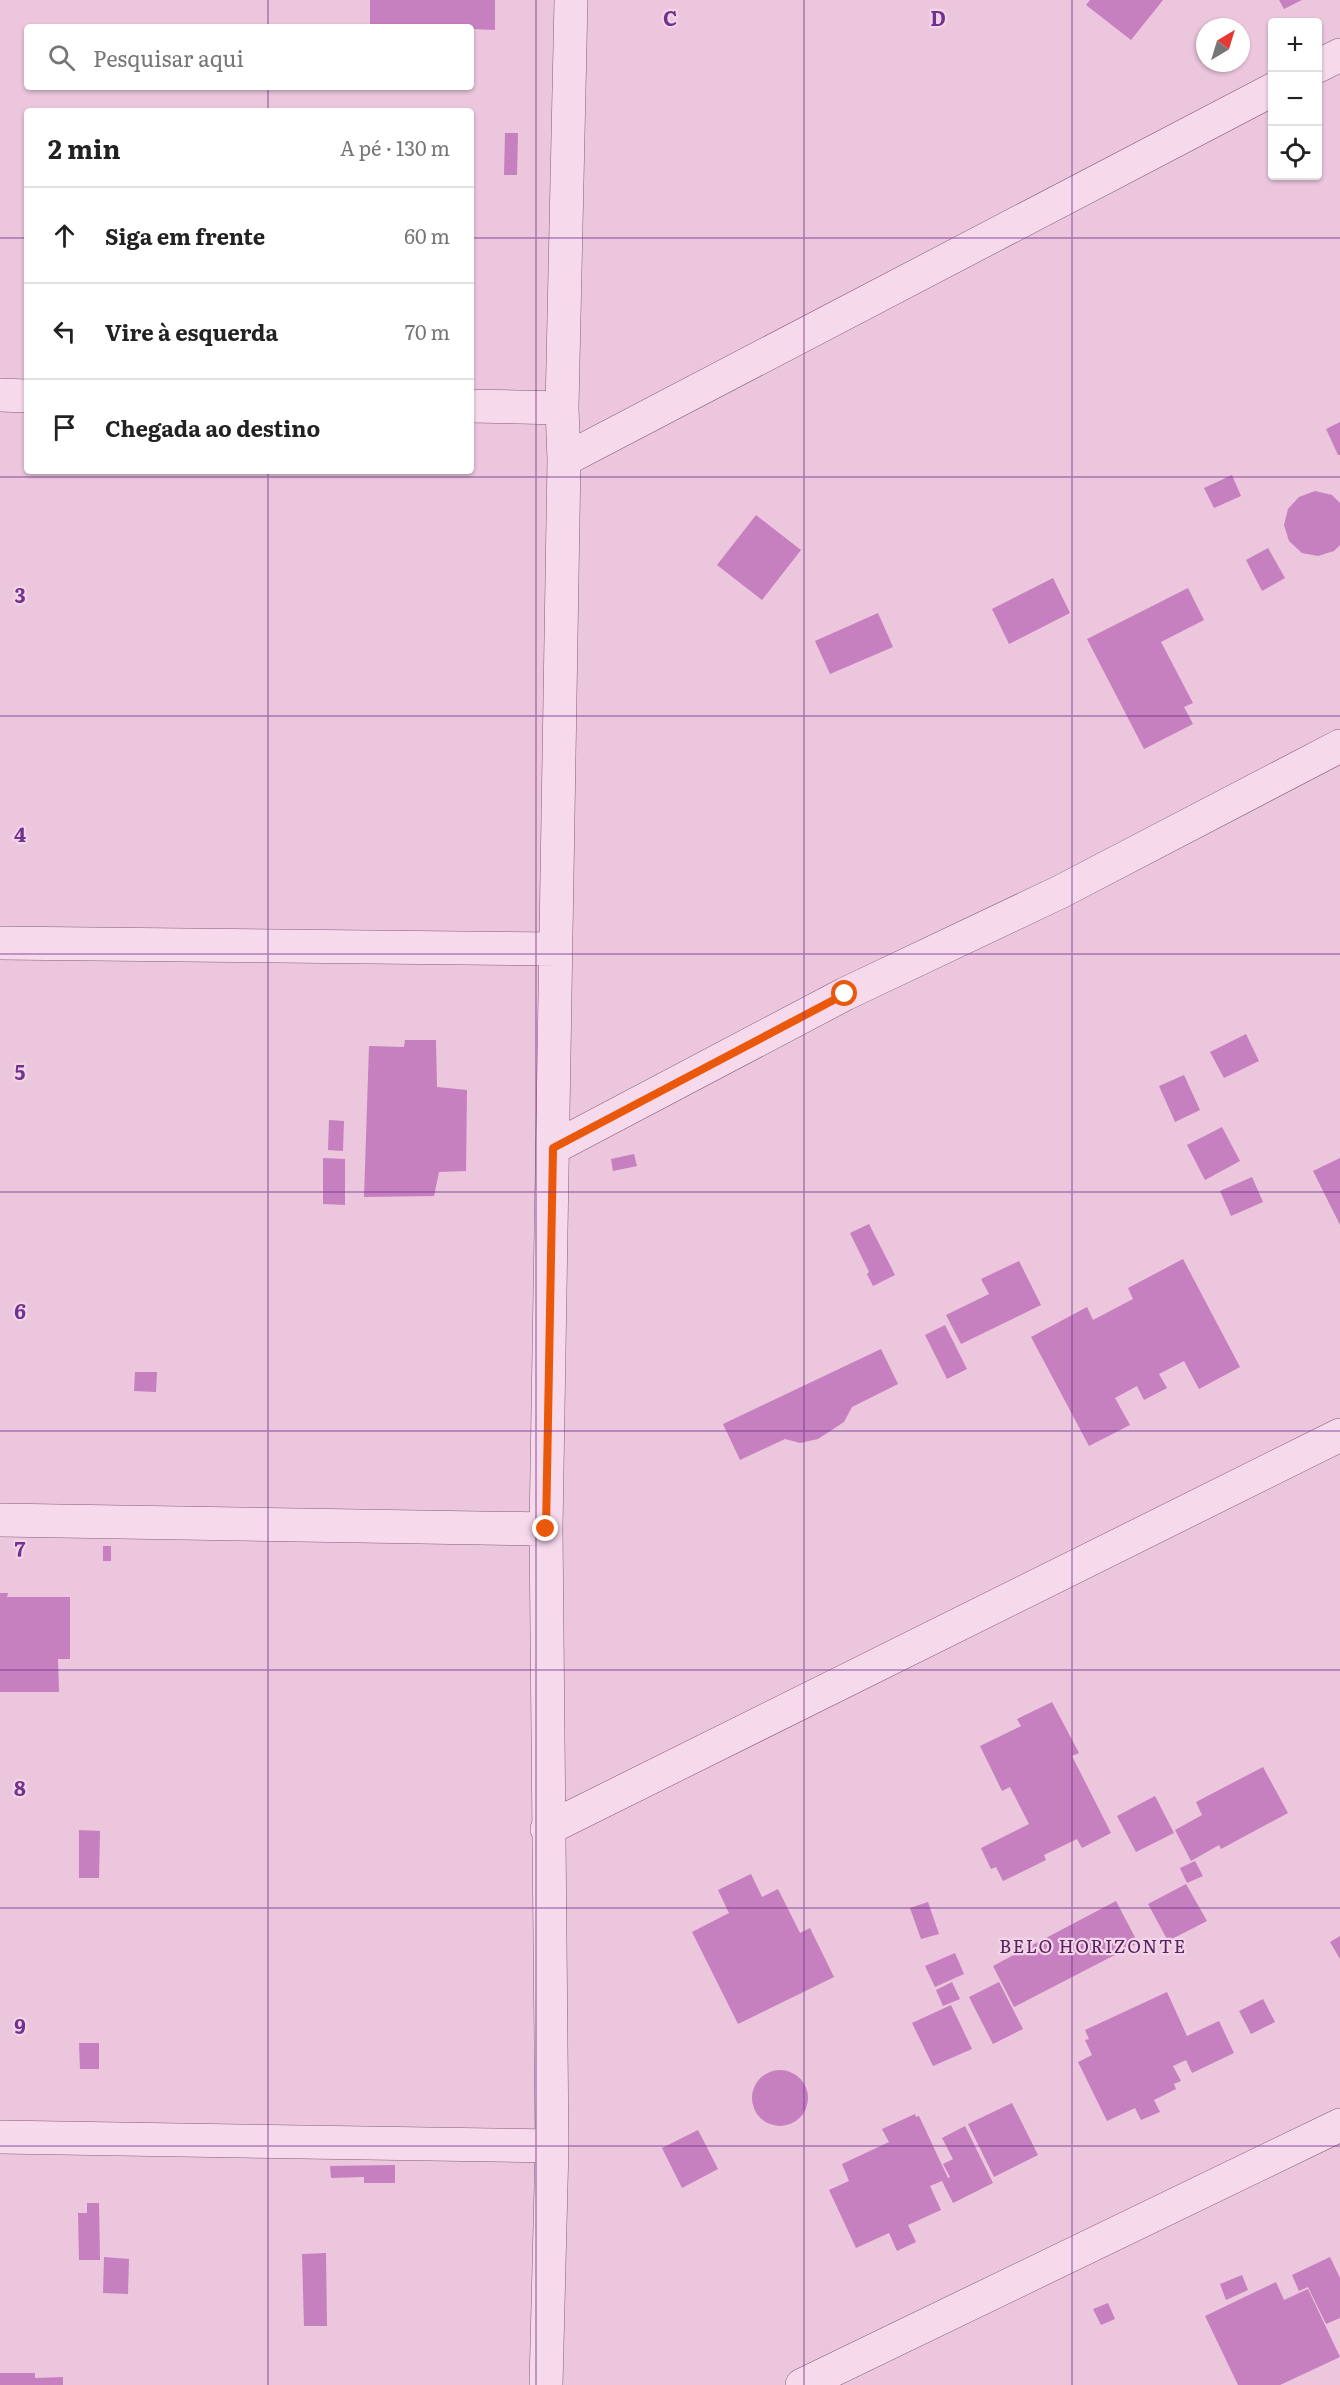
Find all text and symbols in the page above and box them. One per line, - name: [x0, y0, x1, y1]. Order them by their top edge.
- text: C: [663, 2, 677, 32]
- text: D: [930, 2, 946, 32]
- north arrow: [1196, 18, 1250, 72]
- map controls: [1268, 18, 1322, 180]
- button: +: [1268, 18, 1322, 72]
- search box: [24, 24, 474, 90]
- icon: search: [45, 41, 78, 74]
- text: Pesquisar aqui: [93, 41, 244, 74]
- button: −: [1268, 72, 1322, 126]
- button: locate: [1268, 126, 1322, 180]
- text: 2 min: [48, 128, 121, 167]
- text: A pé · 130 m: [340, 132, 450, 162]
- icon: ahead: [48, 219, 81, 252]
- text: Siga em frente: [105, 219, 265, 252]
- text: 60 m: [404, 220, 450, 250]
- icon: left: [48, 315, 81, 348]
- text: Vire à esquerda: [105, 315, 278, 348]
- text: 70 m: [405, 316, 450, 346]
- icon: arrive: [48, 411, 81, 444]
- text: Chegada ao destino: [105, 411, 320, 444]
- text: 3: [14, 579, 26, 609]
- text: 4: [14, 818, 26, 848]
- route start: [831, 980, 857, 1006]
- text: 5: [15, 1056, 26, 1086]
- text: 6: [14, 1295, 26, 1325]
- route end: [532, 1515, 558, 1541]
- text: 7: [15, 1533, 26, 1563]
- text: 8: [14, 1772, 26, 1802]
- district label: BELO HORIZONTE: [999, 1932, 1187, 1959]
- text: 9: [14, 2010, 26, 2040]

